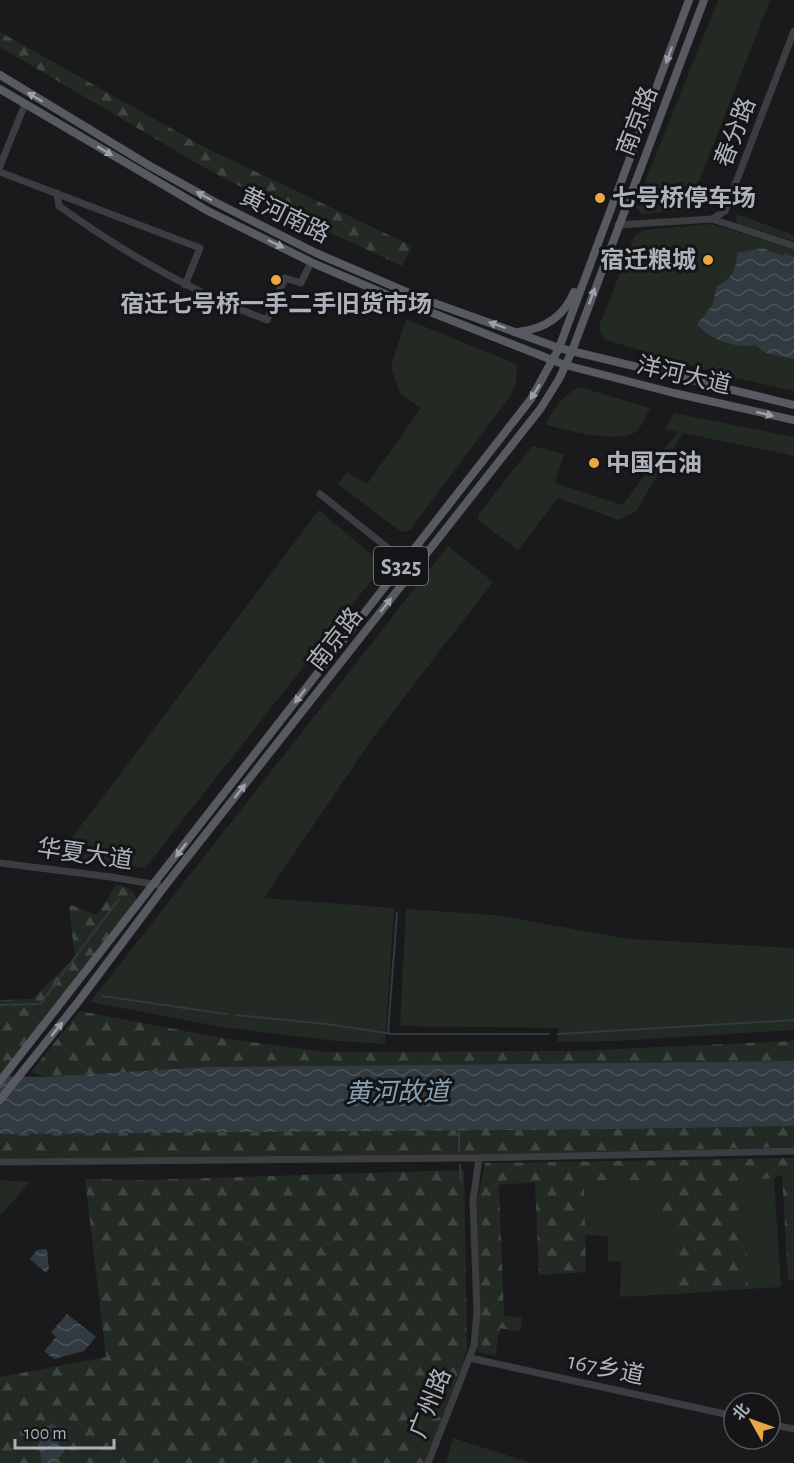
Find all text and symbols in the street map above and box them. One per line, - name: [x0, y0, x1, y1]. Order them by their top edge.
- one-way arrow: [663, 46, 673, 64]
- street label: 南京路: [612, 83, 662, 159]
- one-way arrow: [27, 91, 43, 102]
- street label: 春分路: [710, 94, 760, 170]
- one-way arrow: [96, 146, 113, 156]
- street label: 黄河南路: [236, 182, 334, 248]
- place label: 七号桥停车场: [612, 185, 756, 211]
- one-way arrow: [195, 191, 212, 201]
- marker: 七号桥停车场: [593, 191, 607, 205]
- one-way arrow: [267, 240, 284, 249]
- place label: 宿迁粮城: [600, 247, 696, 273]
- marker: 宿迁粮城: [701, 253, 715, 267]
- marker: 宿迁七号桥一手二手旧货市场: [269, 273, 283, 287]
- one-way arrow: [588, 287, 597, 305]
- place label: 宿迁七号桥一手二手旧货市场: [120, 291, 432, 317]
- one-way arrow: [487, 320, 505, 330]
- street label: 洋河大道: [634, 352, 734, 398]
- one-way arrow: [530, 384, 541, 400]
- one-way arrow: [756, 409, 774, 419]
- place label: 中国石油: [606, 450, 702, 476]
- marker: 中国石油: [587, 456, 601, 470]
- road number: S325: [374, 547, 428, 585]
- one-way arrow: [380, 597, 393, 613]
- street label: 南京路: [303, 603, 367, 675]
- one-way arrow: [295, 688, 307, 703]
- one-way arrow: [233, 784, 245, 799]
- street label: 华夏大道: [36, 834, 134, 874]
- one-way arrow: [175, 842, 187, 857]
- one-way arrow: [50, 1021, 63, 1037]
- water label: 黄河故道: [345, 1078, 453, 1107]
- street label: 167乡道: [565, 1347, 647, 1389]
- street label: 广州路: [404, 1365, 456, 1441]
- north arrow: [722, 1391, 782, 1451]
- text: 北: [729, 1400, 753, 1423]
- scale bar: [15, 1412, 114, 1450]
- text: 100 m: [24, 1425, 67, 1443]

